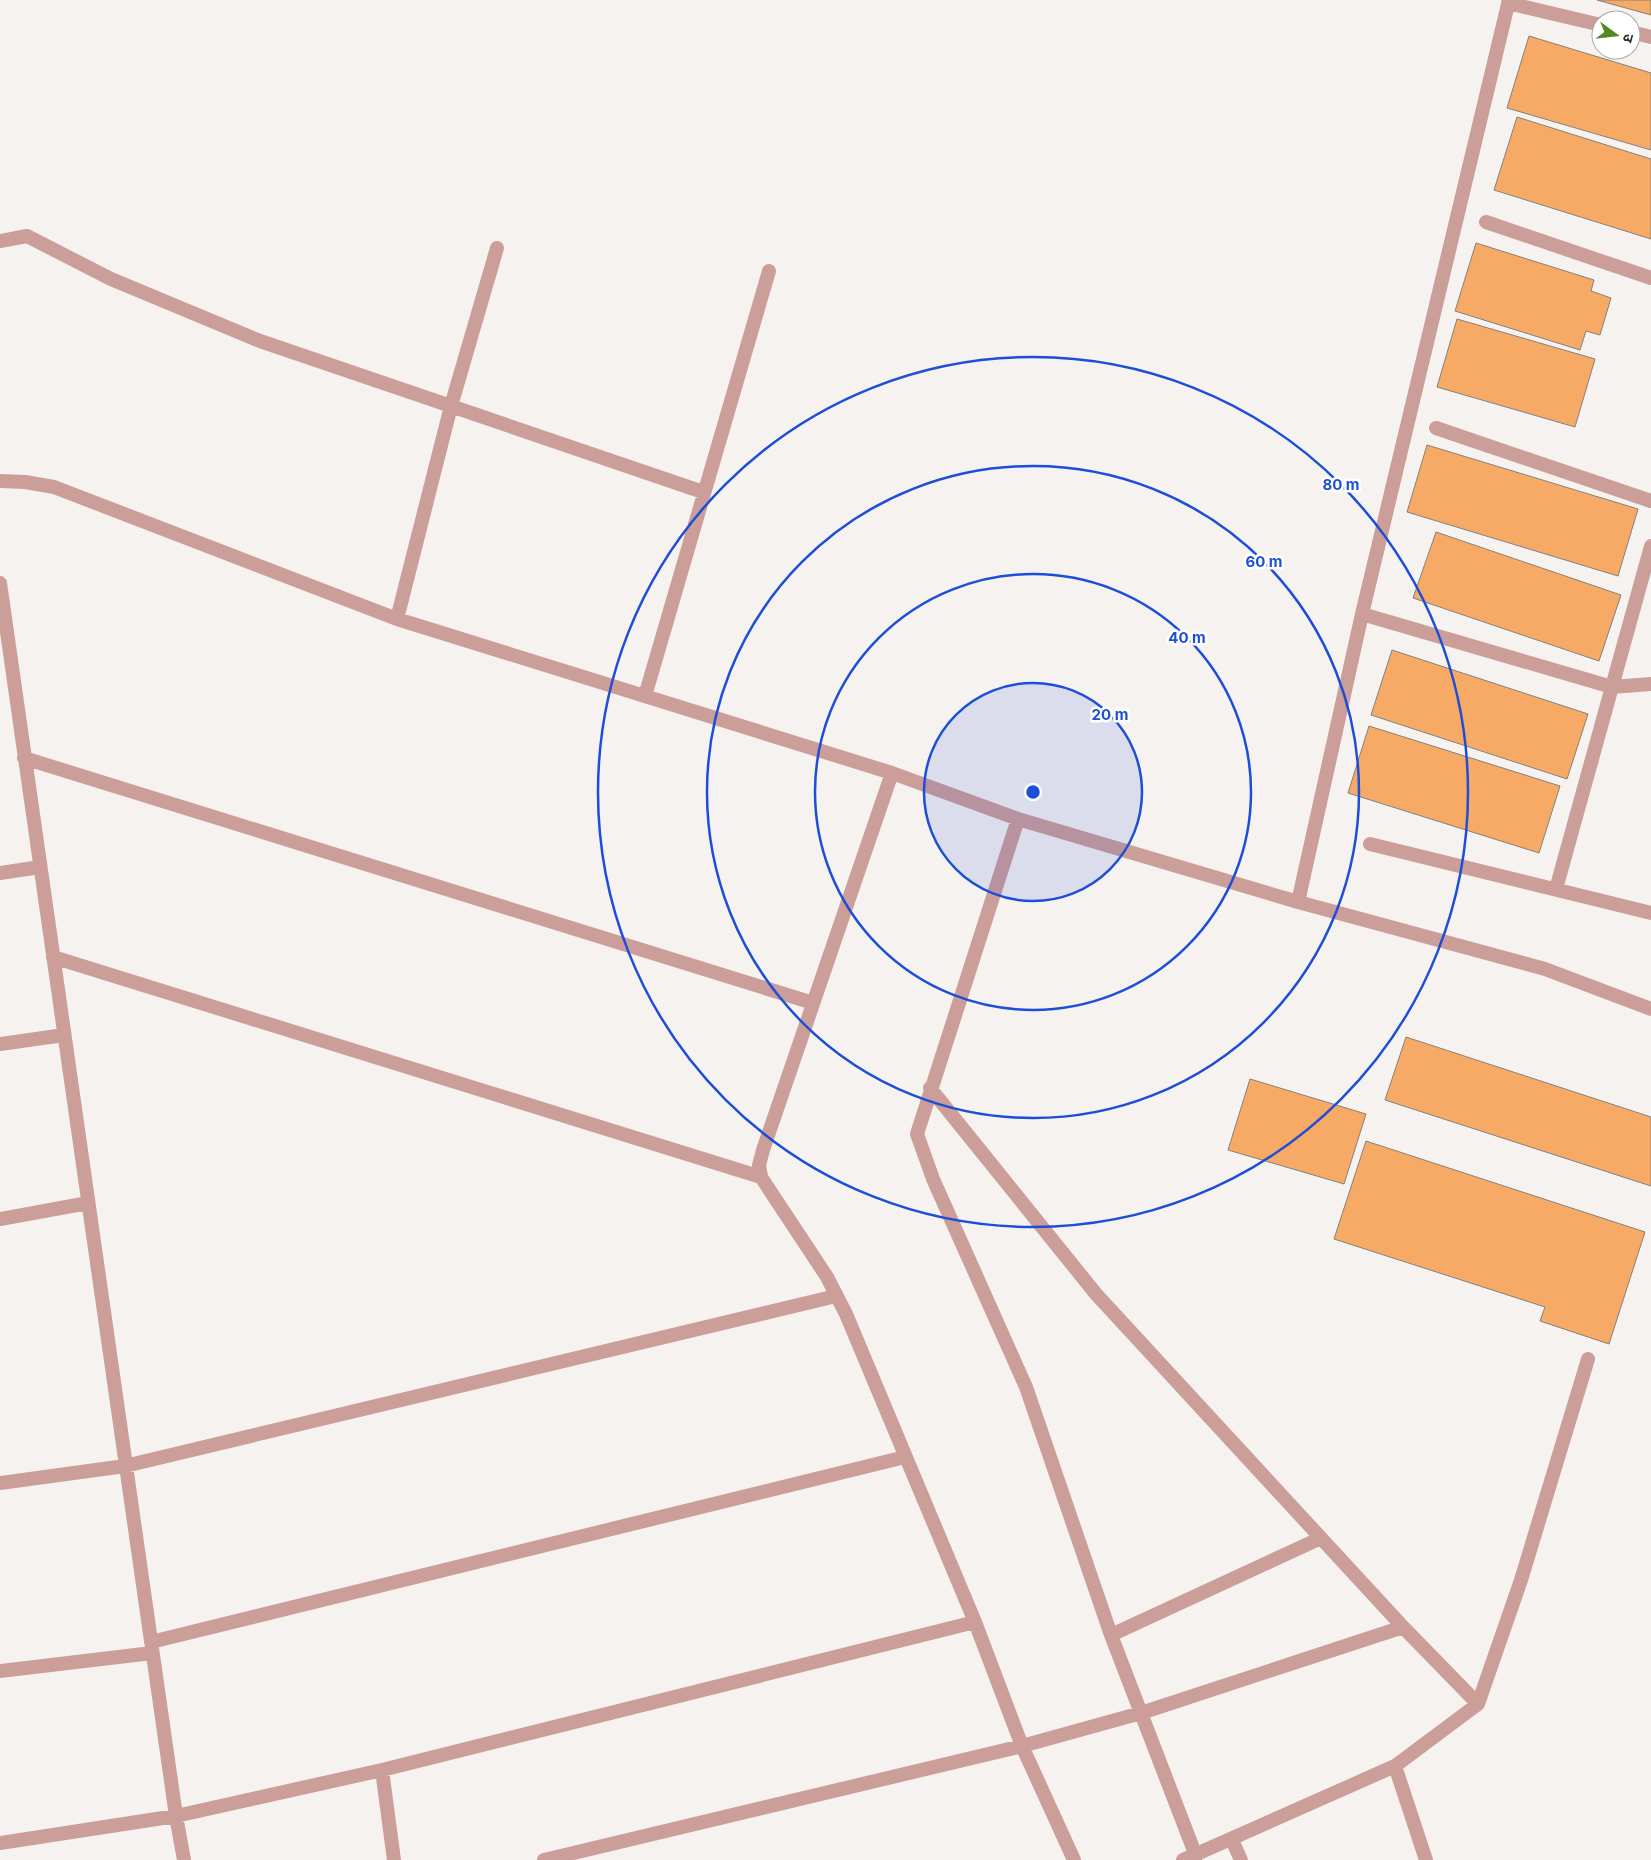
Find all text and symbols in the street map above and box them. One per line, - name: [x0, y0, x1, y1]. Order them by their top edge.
- north arrow: [1591, 10, 1641, 60]
- text: उ: [1620, 32, 1638, 45]
- text: 80 m: [1322, 475, 1360, 494]
- text: 60 m: [1245, 552, 1283, 571]
- text: 40 m: [1168, 628, 1206, 647]
- text: 20 m: [1092, 705, 1128, 724]
- centre of rings: [1024, 783, 1042, 801]

